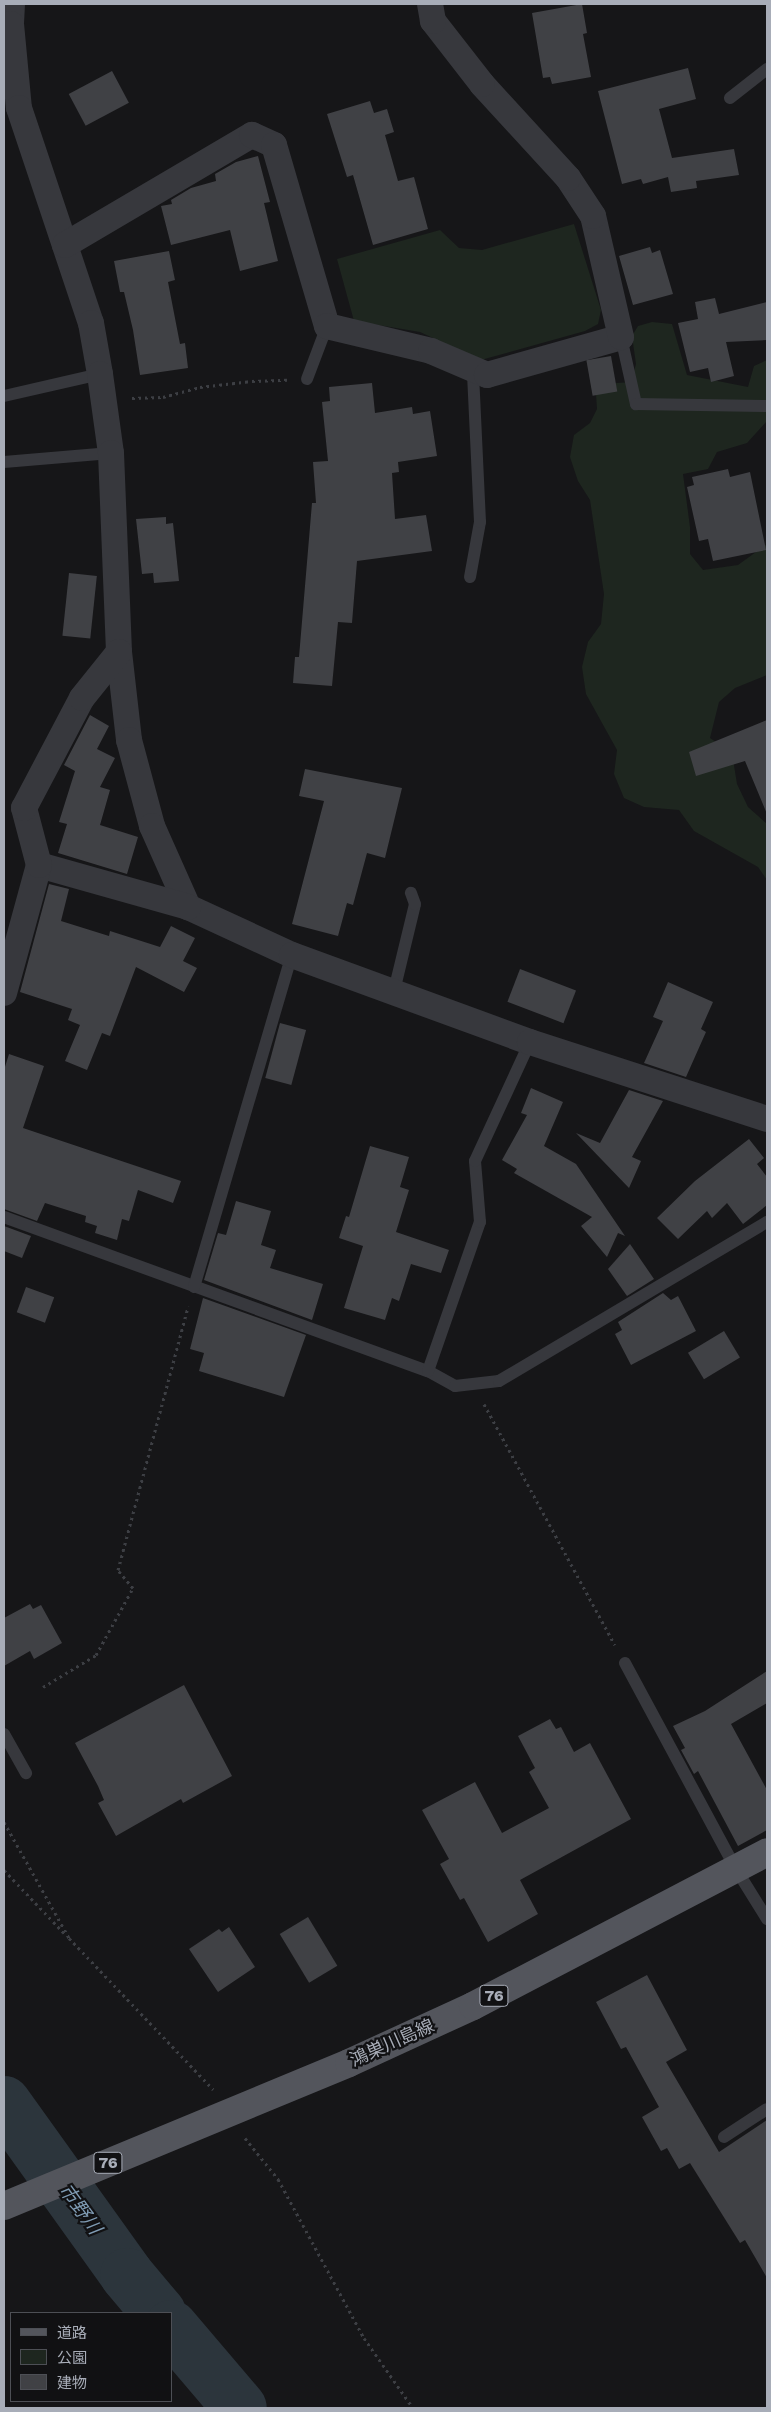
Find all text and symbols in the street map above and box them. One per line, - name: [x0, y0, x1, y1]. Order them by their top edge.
- road number: 76: [479, 1982, 509, 2010]
- street label: 鴻巣川島線: [346, 2015, 438, 2071]
- road number: 76: [93, 2150, 123, 2176]
- water label: 市野川: [54, 2179, 106, 2239]
- legend: [10, 2312, 172, 2402]
- text: 道路: [57, 2324, 87, 2342]
- text: 公園: [57, 2349, 87, 2367]
- text: 建物: [57, 2374, 87, 2392]

